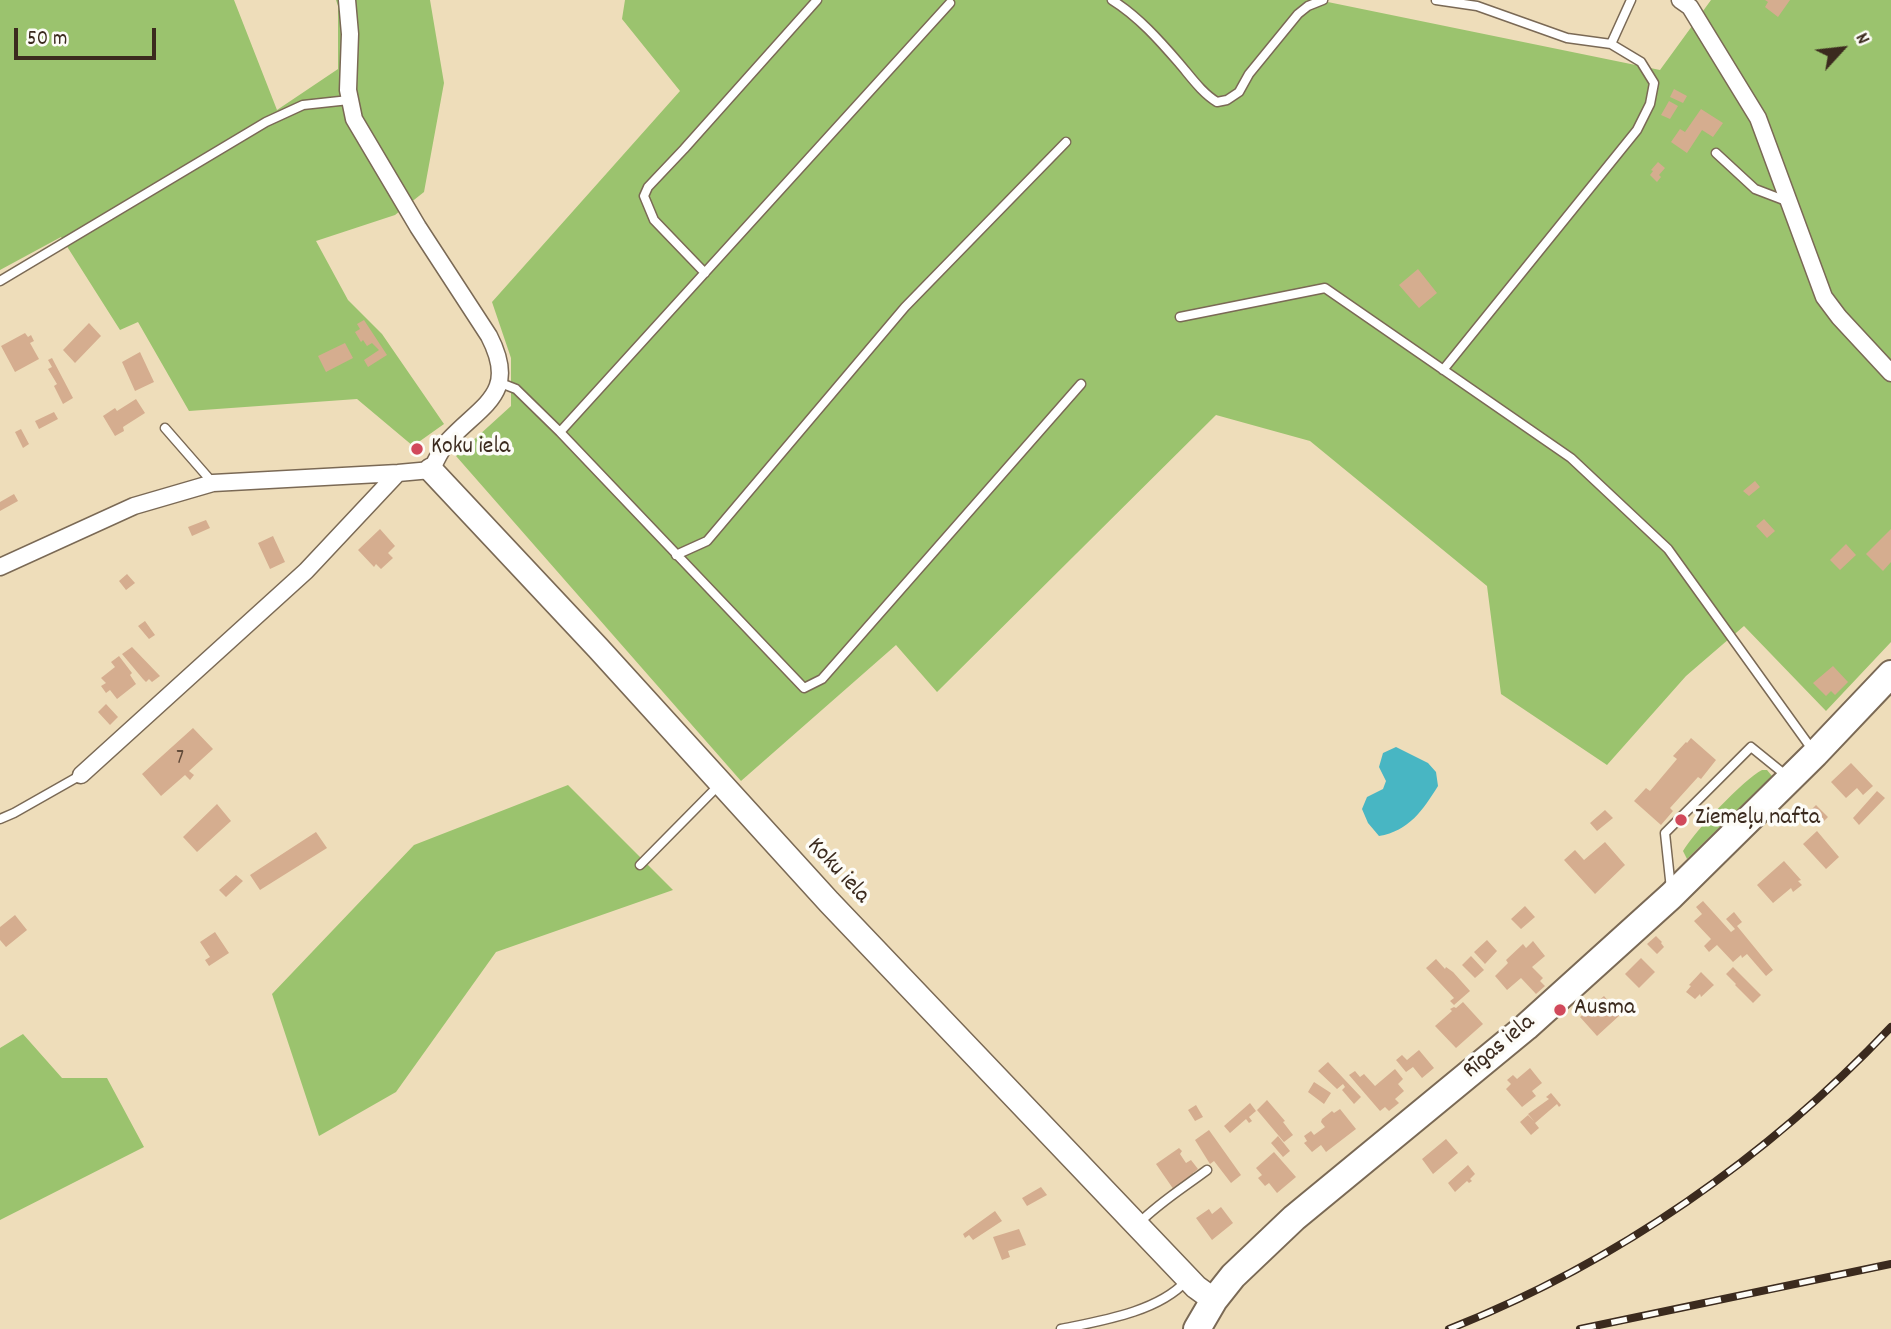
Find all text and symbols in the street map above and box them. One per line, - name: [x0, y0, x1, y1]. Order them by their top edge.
- scale bar: [18, 14, 159, 58]
- north arrow: [1807, 14, 1877, 84]
- text: 50 m: [27, 25, 67, 55]
- text: N: [1847, 29, 1875, 50]
- place label: Koku iela: [431, 435, 510, 463]
- marker: Koku iela: [409, 441, 425, 457]
- house number: 7: [176, 747, 184, 773]
- place label: Ziemeļu nafta: [1695, 806, 1820, 834]
- marker: Ziemeļu nafta: [1673, 812, 1689, 828]
- street label: Koku iela: [799, 833, 875, 911]
- place label: Ausma: [1574, 996, 1635, 1024]
- marker: Ausma: [1552, 1002, 1568, 1018]
- street label: Rīgas iela: [1458, 1010, 1542, 1086]

